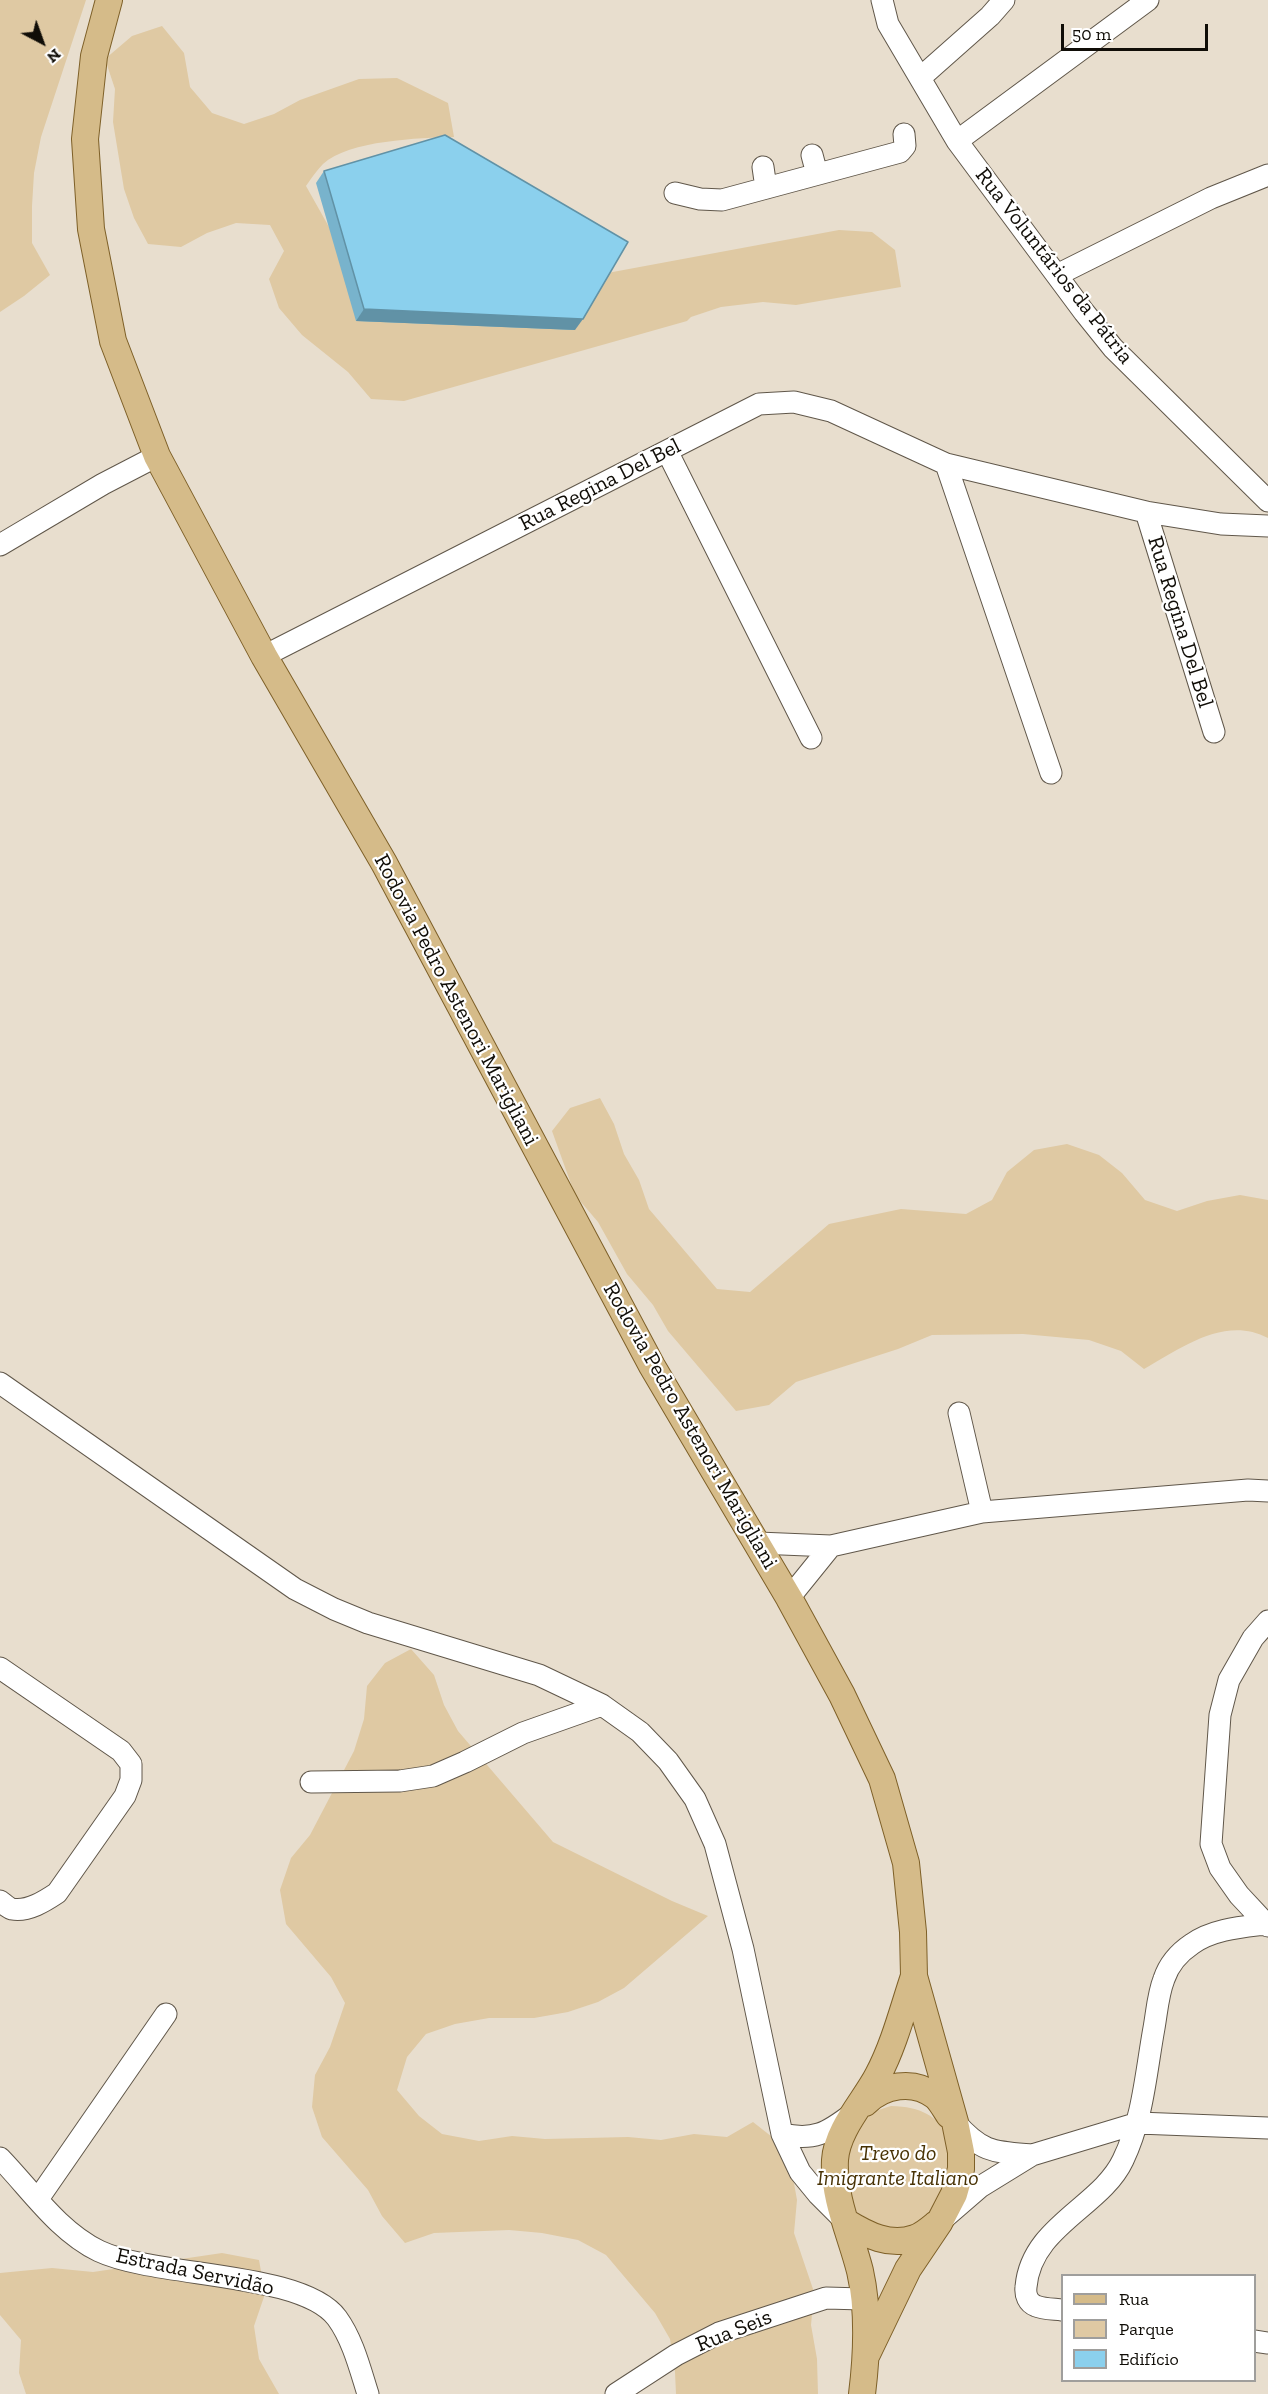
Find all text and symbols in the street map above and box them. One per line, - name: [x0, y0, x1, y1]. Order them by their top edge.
- north arrow: [12, 12, 72, 72]
- scale bar: [1064, 12, 1211, 50]
- text: 50 m: [1072, 23, 1111, 45]
- text: N: [43, 45, 65, 67]
- street label: Rua Voluntários da Pátria: [969, 163, 1139, 369]
- street label: Rua Regina Del Bel: [515, 433, 685, 537]
- street label: Rua Regina Del Bel: [1141, 533, 1219, 711]
- street label: Rodovia Pedro Astenori Marigliani: [368, 850, 544, 1150]
- street label: Rodovia Pedro Astenori Marigliani: [597, 1278, 783, 1574]
- park label: Trevo do Imigrante Italiano: [817, 2141, 979, 2192]
- street label: Estrada Servidão: [114, 2242, 276, 2302]
- legend: [1061, 2274, 1256, 2382]
- text: Rua: [1119, 2288, 1149, 2310]
- street label: Rua Seis: [692, 2304, 776, 2358]
- text: Parque: [1119, 2318, 1174, 2340]
- text: Edifício: [1119, 2348, 1179, 2370]

